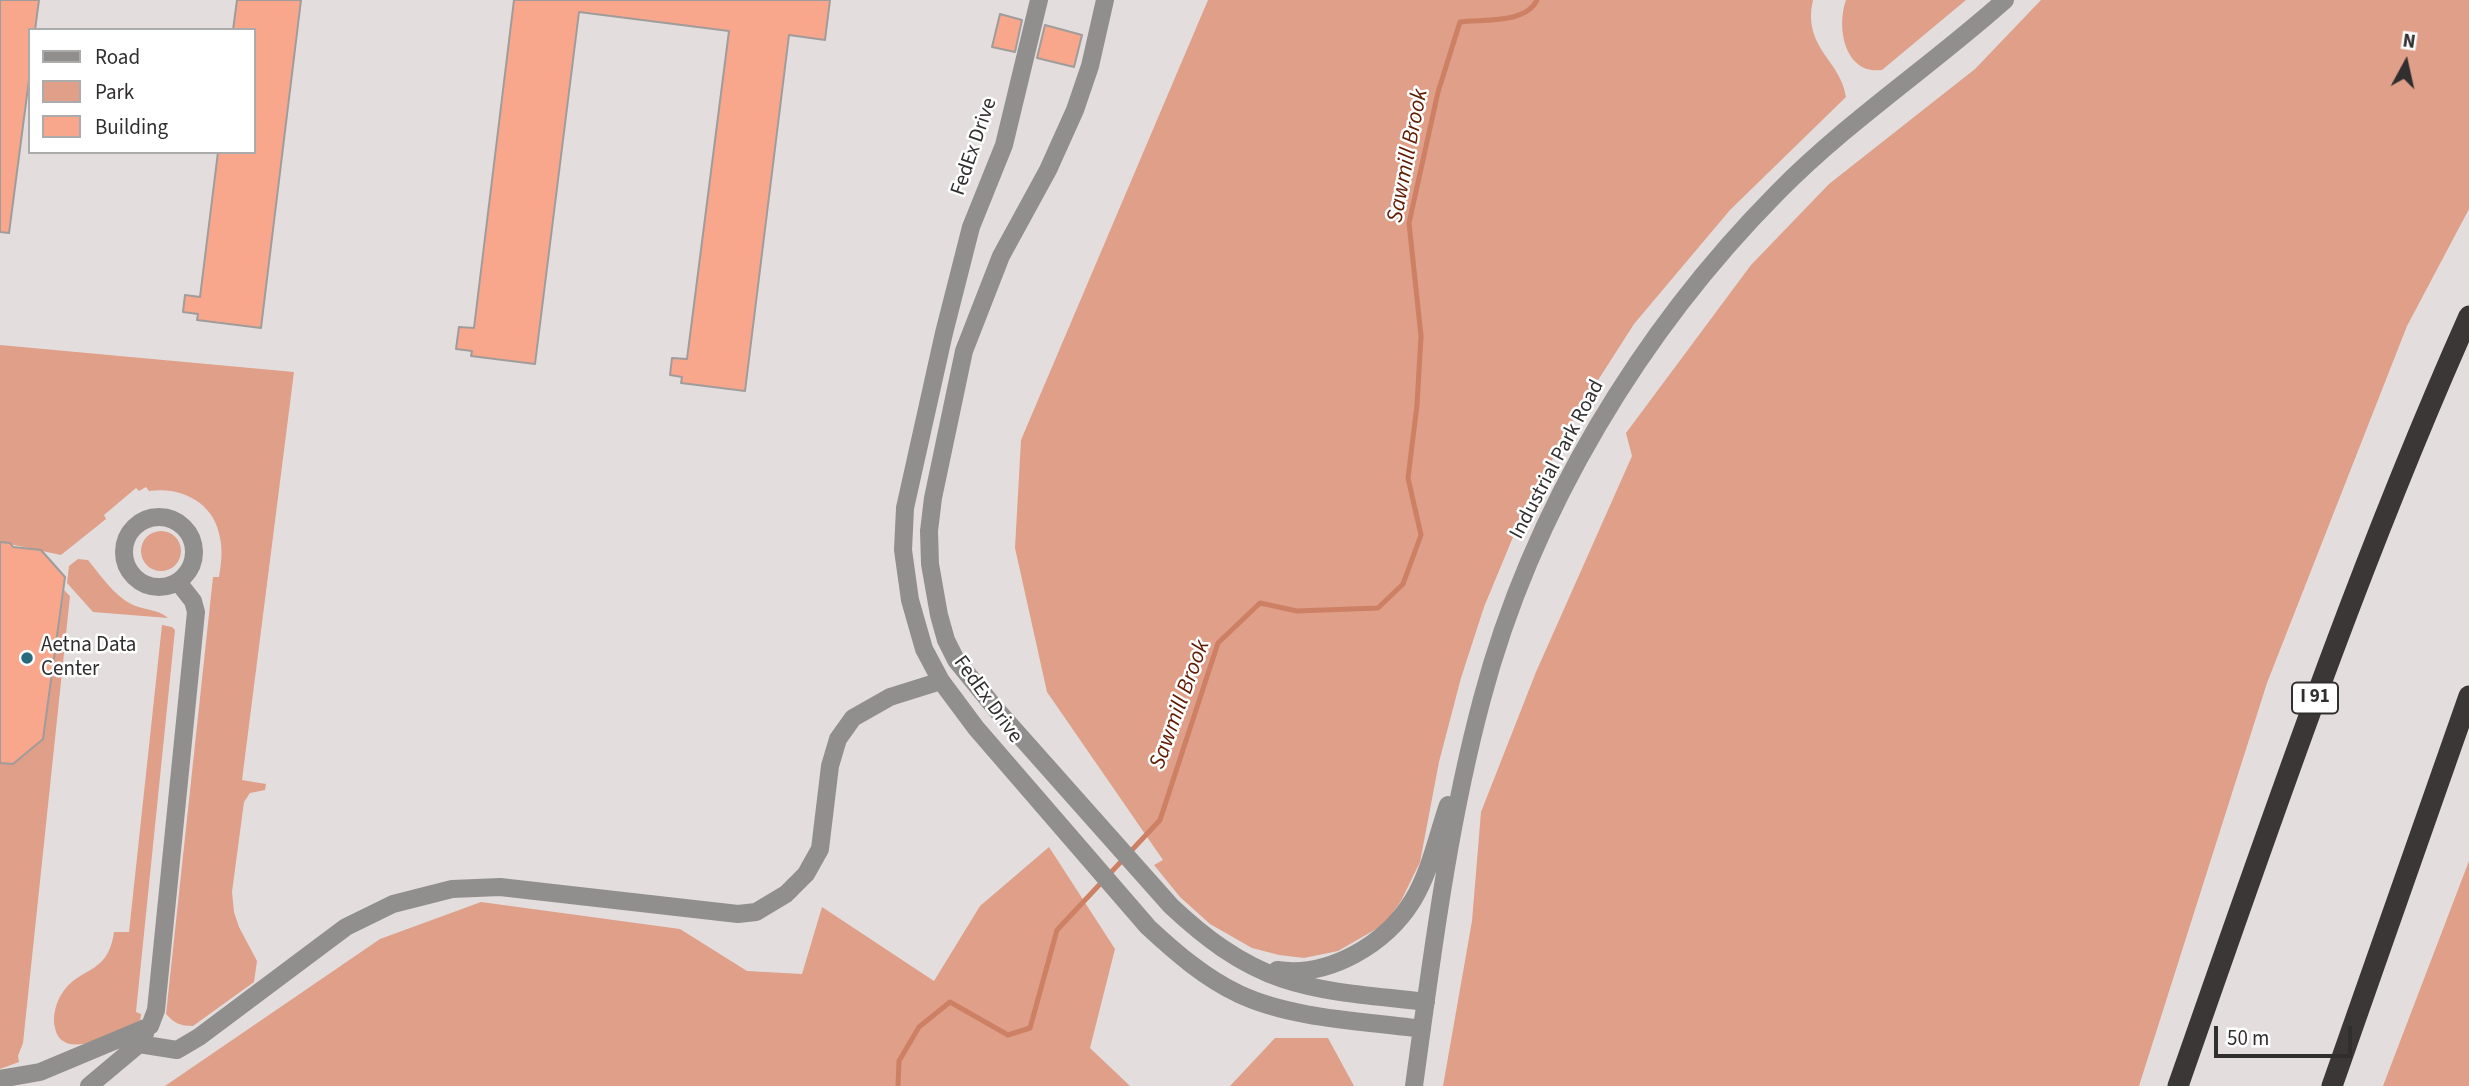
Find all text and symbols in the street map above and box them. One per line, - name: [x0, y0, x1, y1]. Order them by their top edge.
- text: N: [2401, 27, 2417, 56]
- legend: [28, 28, 256, 154]
- north arrow: [2371, 28, 2441, 98]
- text: Road: [95, 42, 140, 72]
- text: Park: [95, 77, 134, 107]
- water label: Sawmill Brook: [1383, 87, 1435, 225]
- street label: FedEx Drive: [947, 95, 1003, 199]
- text: Building: [95, 112, 168, 142]
- street label: Industrial Park Road: [1505, 376, 1611, 544]
- place label: Aetna Data Center: [41, 633, 136, 683]
- water label: Sawmill Brook: [1145, 637, 1217, 773]
- marker: Aetna Data Center: [19, 650, 35, 666]
- street label: FedEx Drive: [947, 651, 1027, 749]
- road number: I 91: [2292, 682, 2338, 713]
- scale bar: [2217, 1012, 2355, 1056]
- text: 50 m: [2227, 1023, 2269, 1053]

